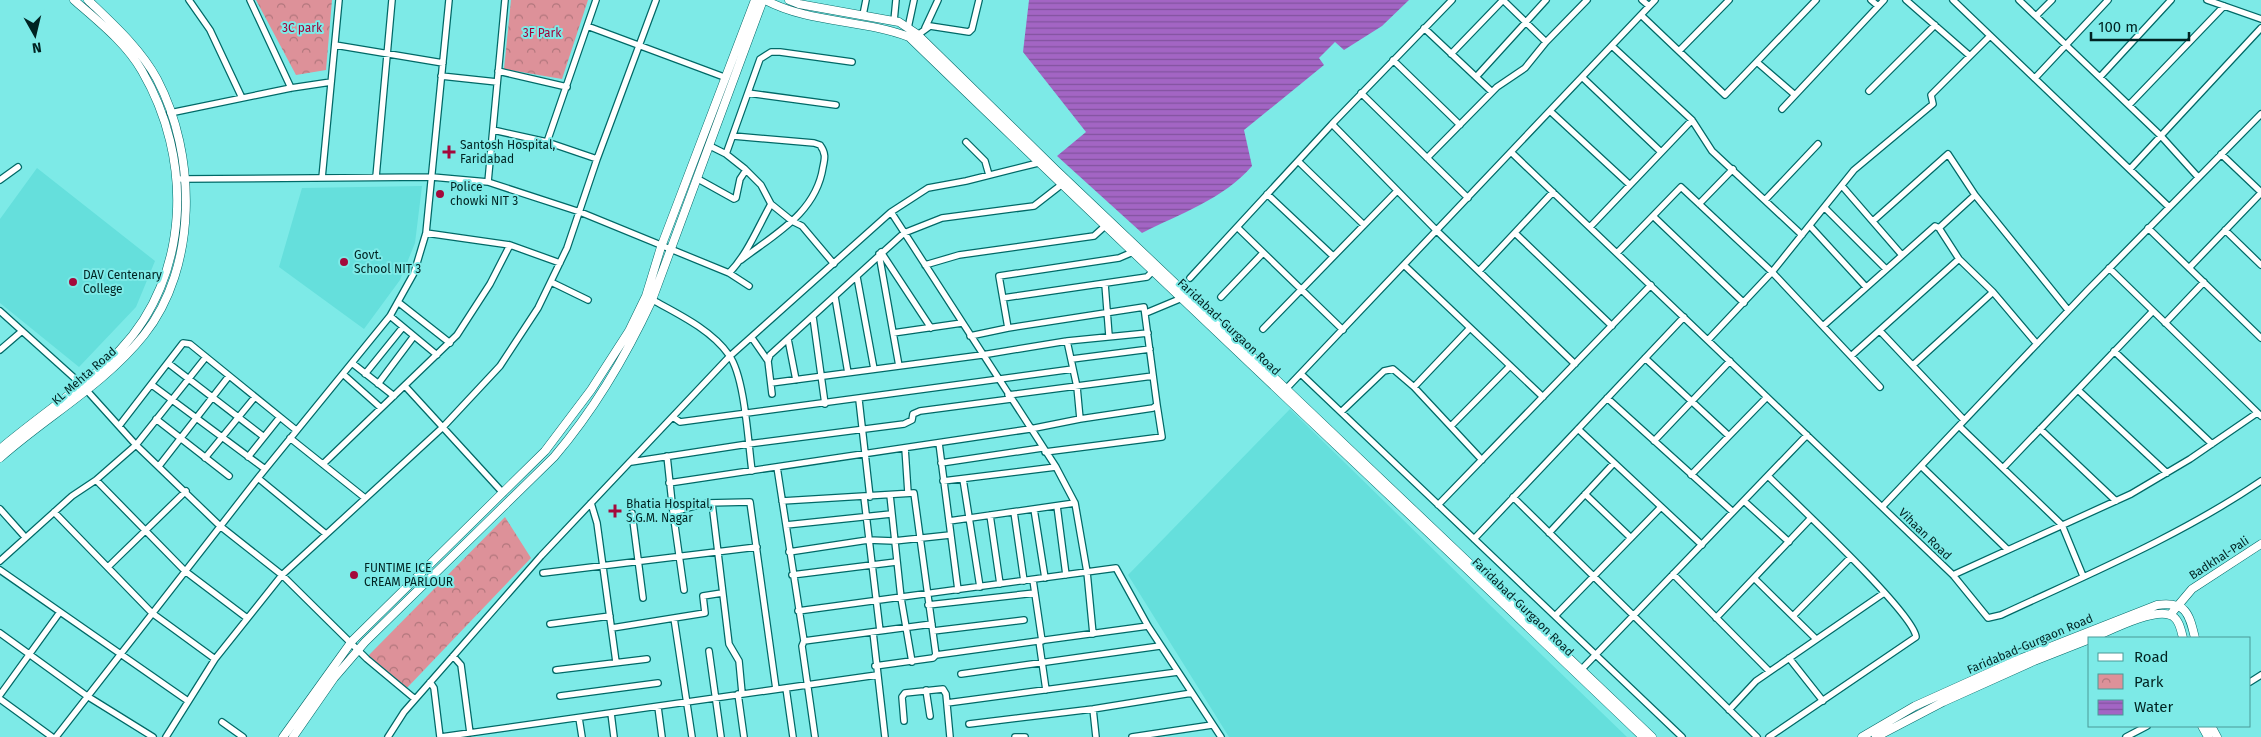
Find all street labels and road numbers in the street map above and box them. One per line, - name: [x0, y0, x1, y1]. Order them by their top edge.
- street label: Faridabad-Gurgaon Road: [1175, 276, 1283, 378]
- street label: KL Mehta Road: [49, 344, 119, 408]
- street label: Vihaan Road: [1896, 505, 1954, 563]
- street label: Badkhal-Pali: [2186, 533, 2252, 583]
- street label: Faridabad-Gurgaon Road: [1469, 555, 1577, 659]
- street label: Faridabad-Gurgaon Road: [1965, 611, 2095, 677]

